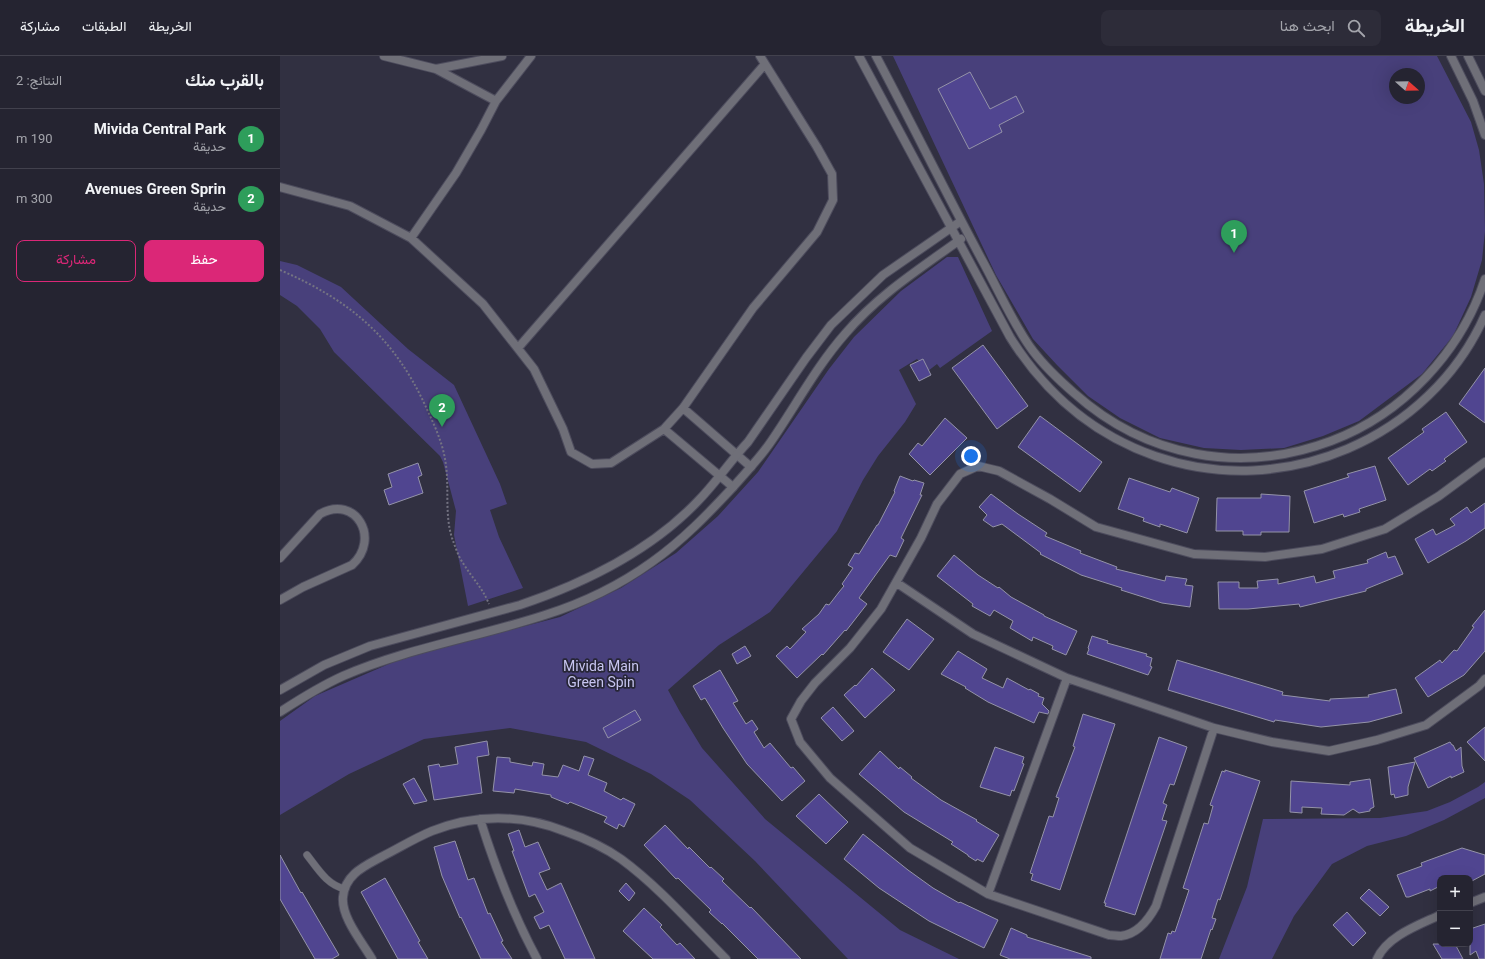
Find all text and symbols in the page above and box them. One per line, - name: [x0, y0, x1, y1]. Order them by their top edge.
- search box: [1101, 10, 1381, 46]
- text: الخريطة: [1405, 14, 1465, 37]
- text: ابحث هنا: [1280, 17, 1335, 35]
- icon: search: [1345, 17, 1367, 39]
- text: مشاركة: [20, 18, 60, 34]
- text: الطبقات: [82, 18, 126, 34]
- text: الخريطة: [148, 18, 192, 34]
- north arrow: [1389, 68, 1425, 104]
- text: بالقرب منك: [185, 70, 264, 90]
- text: النتائج: 2: [16, 73, 62, 88]
- text: Mivida Central Park: [94, 120, 226, 138]
- text: 190 m: [16, 131, 53, 146]
- text: 1: [247, 131, 255, 146]
- text: حديقة: [193, 139, 226, 154]
- text: Avenues Green Sprin: [85, 180, 226, 198]
- text: 300 m: [16, 191, 53, 206]
- text: 2: [247, 191, 255, 206]
- text: حديقة: [193, 199, 226, 214]
- pin: 1: [1221, 220, 1247, 253]
- button: مشاركة: [16, 240, 136, 282]
- button: حفظ: [144, 240, 264, 282]
- pin: 2: [429, 394, 455, 427]
- your location: [961, 446, 981, 466]
- park label: Mivida Main Green Spin: [563, 658, 639, 690]
- map controls: [1437, 875, 1473, 947]
- button: +: [1437, 875, 1473, 911]
- button: −: [1437, 911, 1473, 947]

